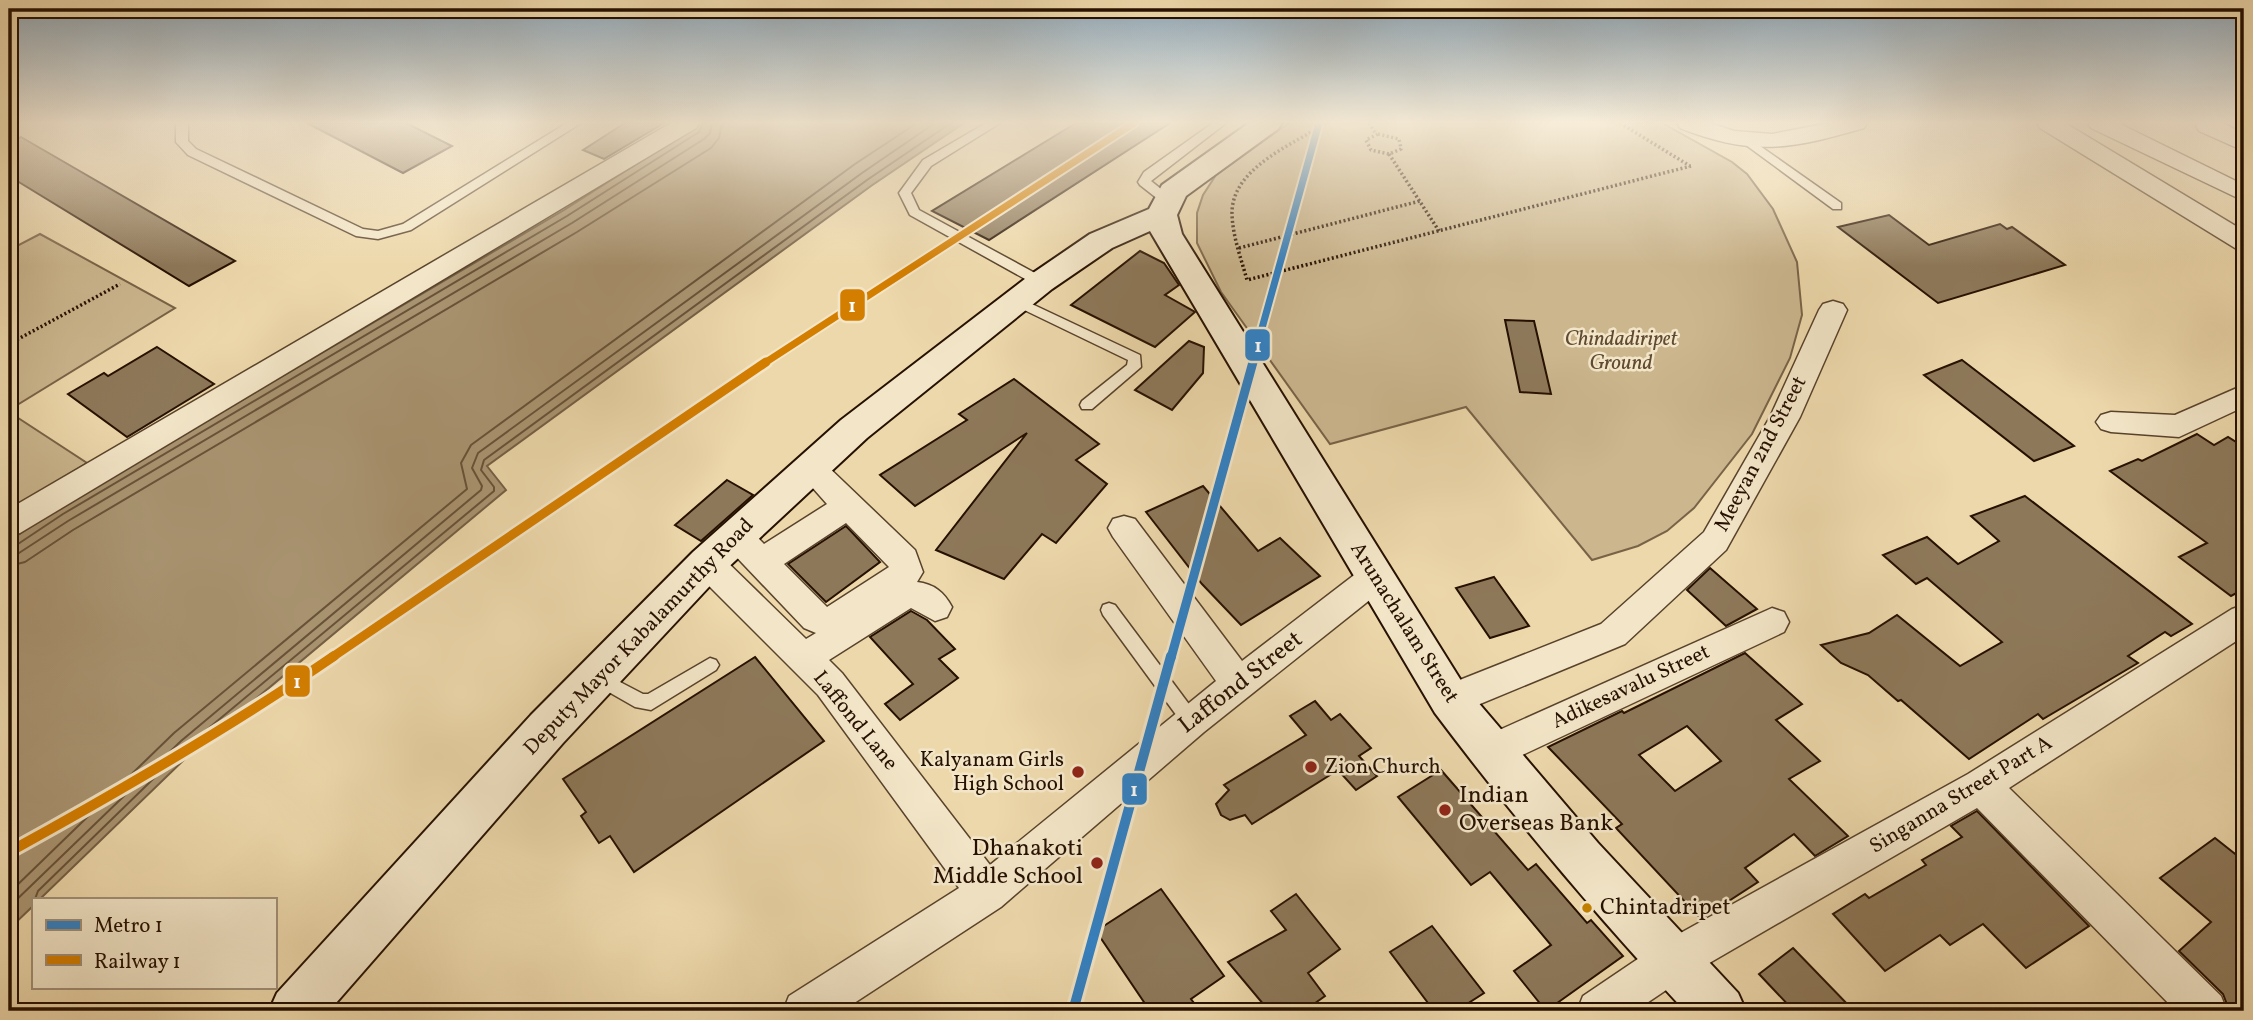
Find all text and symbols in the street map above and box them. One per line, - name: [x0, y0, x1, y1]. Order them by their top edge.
- line badge: 1: [839, 288, 866, 322]
- text: 1: [848, 294, 856, 320]
- park label: Chindadiripet Ground: [1565, 325, 1678, 378]
- line badge: 1: [1244, 328, 1271, 362]
- text: 1: [1254, 334, 1262, 360]
- street label: Meeyan 2nd Street: [1708, 371, 1814, 537]
- street label: Deputy Mayor Kabalamurthy Road: [517, 512, 761, 762]
- street label: Arunachalam Street: [1343, 537, 1465, 709]
- street label: Laffond Street: [1172, 624, 1310, 742]
- street label: Adikesavalu Street: [1547, 638, 1715, 736]
- line badge: 1: [284, 664, 311, 698]
- street label: Laffond Lane: [806, 665, 904, 777]
- text: 1: [293, 670, 301, 696]
- street label: Singanna Street Part A: [1864, 729, 2058, 861]
- place label: Kalyanam Girls High School: [920, 746, 1064, 799]
- place label: Zion Church: [1325, 753, 1441, 782]
- marker: Zion Church: [1303, 759, 1319, 775]
- marker: Kalyanam Girls High School: [1070, 764, 1086, 780]
- line badge: 1: [1121, 772, 1148, 806]
- text: 1: [1130, 778, 1138, 804]
- place label: Indian Overseas Bank: [1459, 779, 1613, 841]
- marker: Indian Overseas Bank: [1437, 802, 1453, 818]
- place label: Dhanakoti Middle School: [933, 832, 1083, 894]
- marker: Dhanakoti Middle School: [1089, 855, 1105, 871]
- place label: Chintadripet: [1600, 892, 1731, 924]
- legend: [32, 898, 276, 988]
- marker: Chintadripet: [1580, 901, 1594, 915]
- text: Metro 1: [94, 912, 163, 941]
- text: Railway 1: [94, 948, 181, 977]

